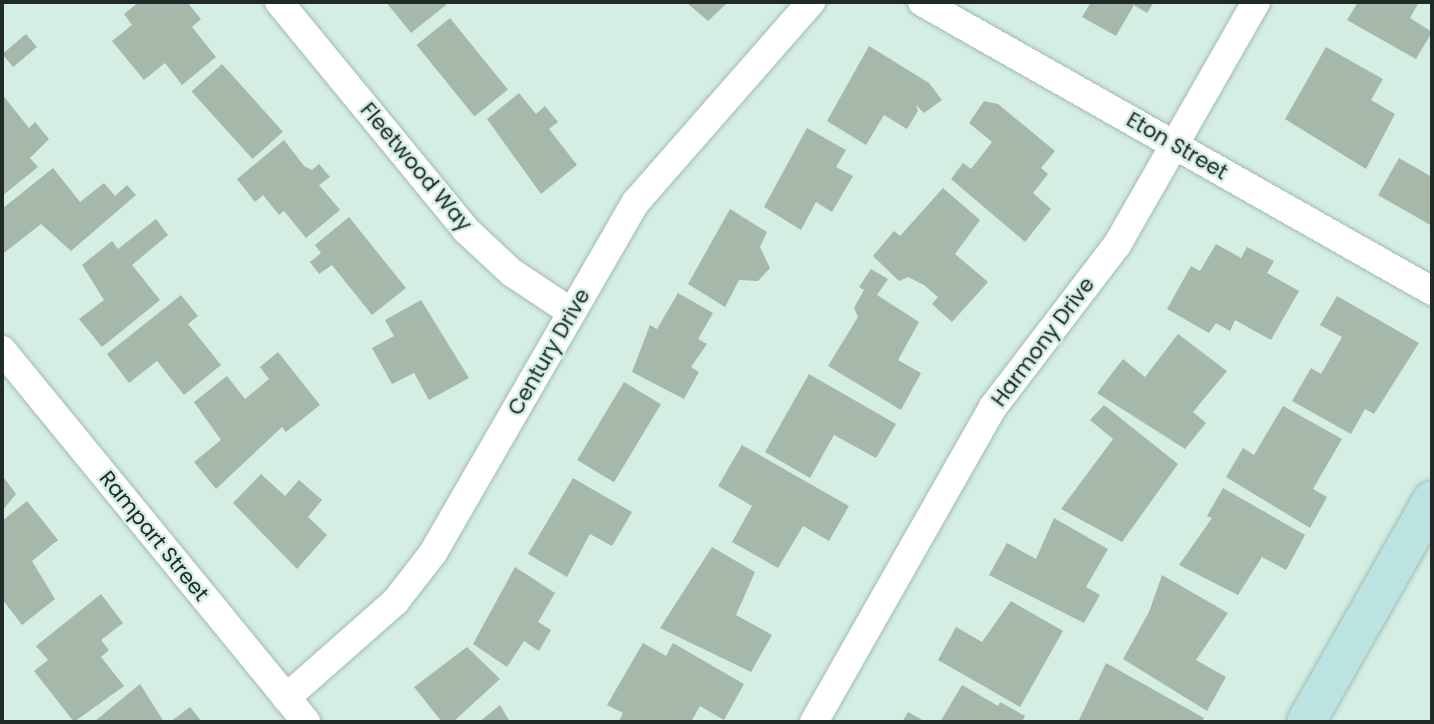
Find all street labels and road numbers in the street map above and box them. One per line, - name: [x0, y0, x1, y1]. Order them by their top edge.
- street label: Fleetwood Way: [355, 98, 477, 236]
- street label: Eton Street: [1122, 107, 1232, 185]
- street label: Harmony Drive: [986, 272, 1100, 412]
- street label: Century Drive: [503, 284, 595, 420]
- street label: Rampart Street: [94, 466, 214, 606]

